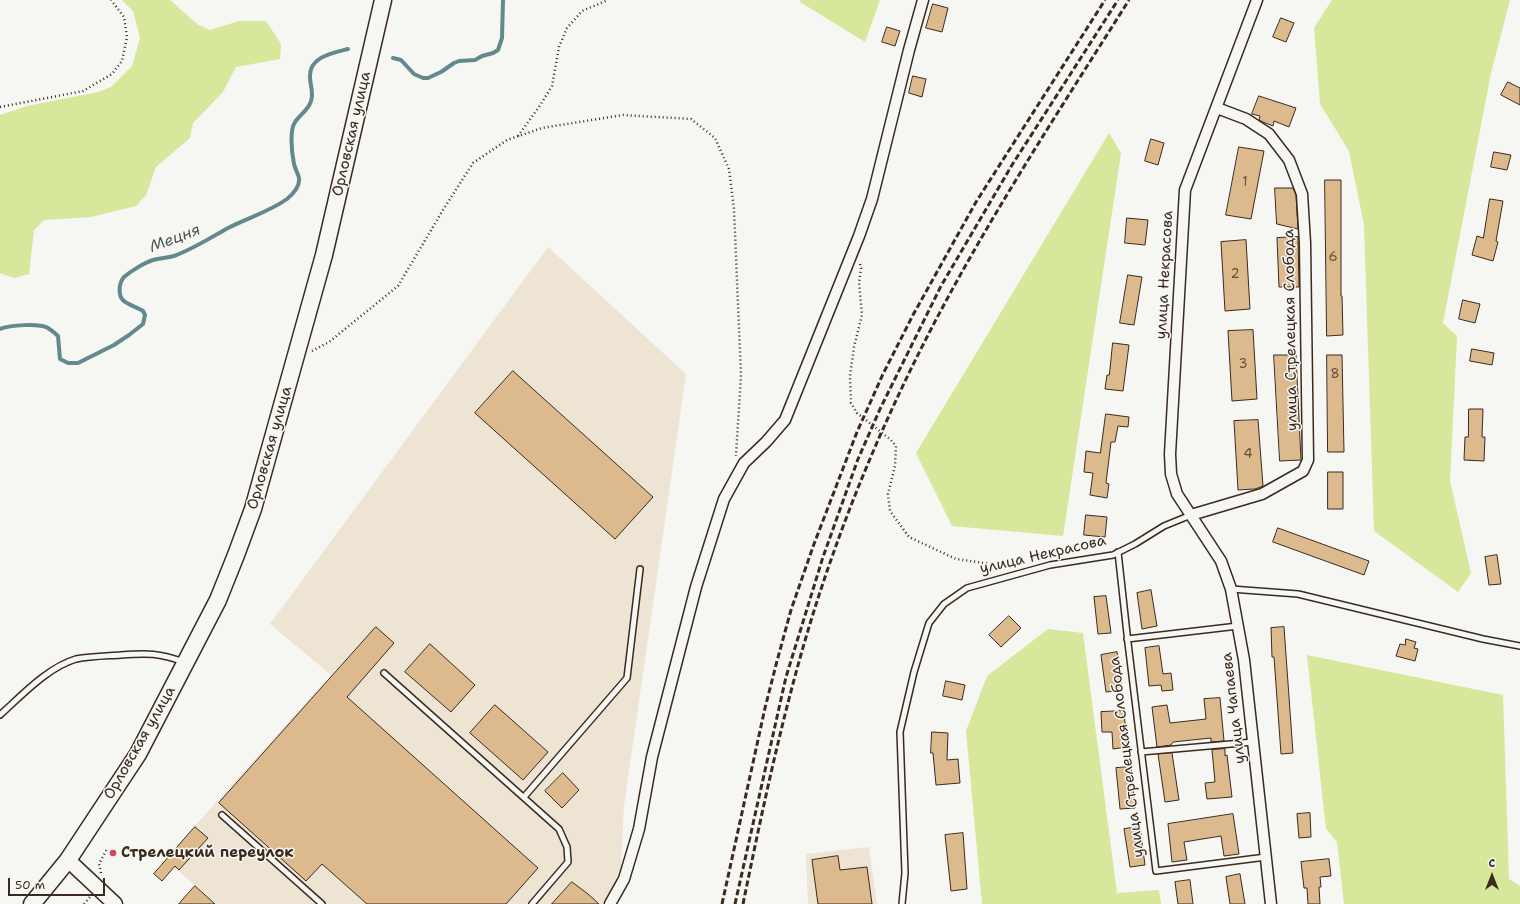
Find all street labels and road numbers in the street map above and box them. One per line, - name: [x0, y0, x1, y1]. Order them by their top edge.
- street label: Орловская улица: [329, 70, 375, 198]
- street label: улица Некрасова: [1153, 210, 1177, 340]
- street label: улица Стрелецкая Слобода: [1280, 229, 1302, 431]
- street label: Орловская улица: [244, 384, 296, 512]
- street label: улица Некрасова: [978, 532, 1108, 578]
- street label: улица Чапаева: [1218, 651, 1250, 765]
- street label: улица Стрелецкая Слобода: [1106, 656, 1148, 858]
- street label: Орловская улица: [100, 683, 180, 803]

